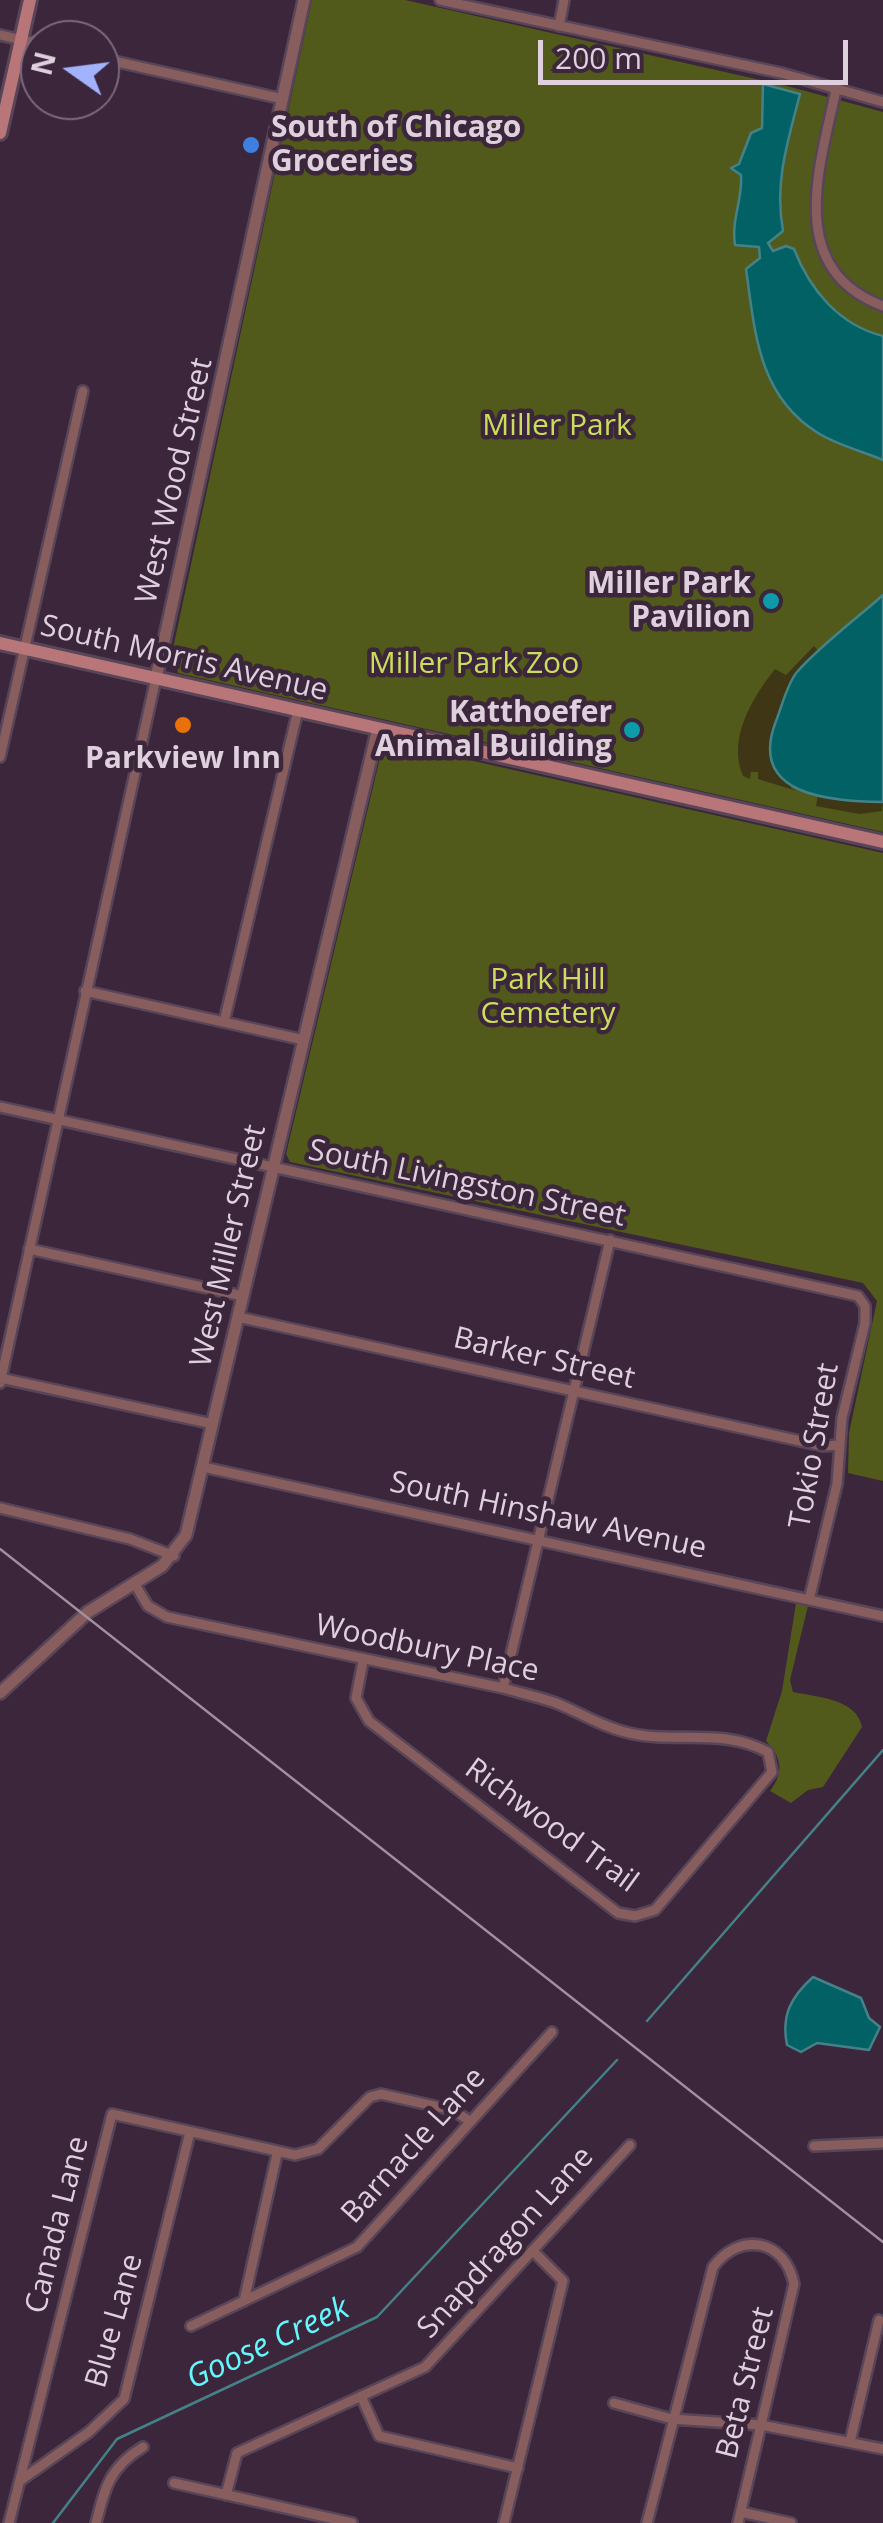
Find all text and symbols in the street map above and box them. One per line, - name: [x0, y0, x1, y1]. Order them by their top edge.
- north arrow: [20, 20, 120, 120]
- scale bar: [543, 20, 853, 82]
- text: 200 m: [555, 37, 642, 78]
- text: N: [22, 48, 64, 79]
- place label: South of Chicago Groceries: [271, 110, 521, 180]
- marker: South of Chicago Groceries: [240, 134, 262, 156]
- street label: West Wood Street: [129, 355, 221, 607]
- park label: Miller Park: [482, 408, 632, 444]
- place label: Miller Park Pavilion: [587, 566, 751, 636]
- marker: Miller Park Pavilion: [760, 590, 782, 612]
- street label: South Morris Avenue: [37, 608, 331, 710]
- park label: Miller Park Zoo: [369, 646, 579, 682]
- place label: Katthoefer Animal Building: [375, 695, 612, 766]
- marker: Parkview Inn: [172, 714, 194, 736]
- marker: Katthoefer Animal Building: [621, 719, 643, 741]
- place label: Parkview Inn: [85, 741, 281, 777]
- park label: Park Hill Cemetery: [480, 962, 616, 1032]
- street label: West Miller Street: [184, 1121, 274, 1371]
- street label: South Livingston Street: [305, 1133, 629, 1235]
- street label: Barker Street: [450, 1321, 638, 1397]
- street label: Tokio Street: [783, 1360, 847, 1532]
- street label: South Hinshaw Avenue: [386, 1465, 710, 1567]
- street label: Woodbury Place: [312, 1608, 542, 1690]
- street label: Richwood Trail: [458, 1751, 644, 1901]
- street label: Barnacle Lane: [335, 2061, 493, 2231]
- street label: Canada Lane: [19, 2133, 97, 2317]
- street label: Snapdragon Lane: [411, 2140, 601, 2346]
- street label: Blue Lane: [79, 2250, 151, 2392]
- water label: Goose Creek: [181, 2290, 355, 2398]
- street label: Beta Street: [710, 2303, 782, 2463]

